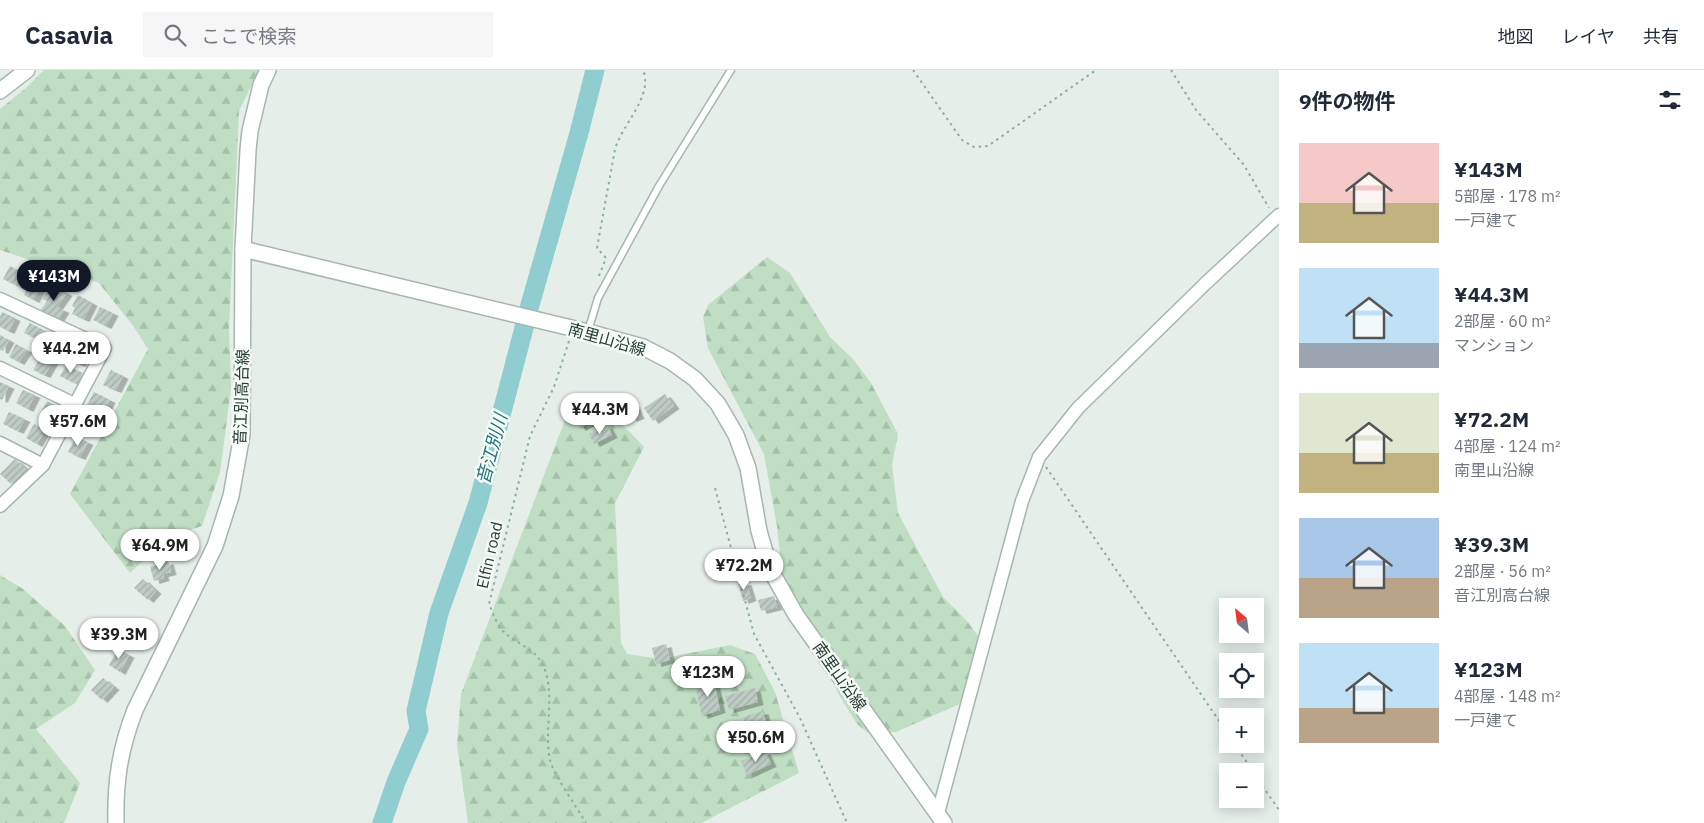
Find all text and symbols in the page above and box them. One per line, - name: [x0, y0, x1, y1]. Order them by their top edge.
- search box: [143, 12, 493, 57]
- text: Casavia: [25, 19, 113, 51]
- icon: search: [161, 21, 189, 49]
- text: ここで検索: [201, 24, 296, 48]
- text: 地図: [1498, 25, 1534, 48]
- text: レイヤ: [1562, 25, 1615, 48]
- text: 共有: [1643, 25, 1679, 48]
- icon: filters: [1656, 86, 1684, 114]
- text: 9件の物件: [1299, 87, 1396, 115]
- text: ¥143M: [1454, 155, 1523, 183]
- icon: home: [1339, 163, 1399, 223]
- text: 5部屋 · 178 m²: [1454, 186, 1560, 206]
- text: 一戸建て: [1454, 210, 1518, 230]
- pin: ¥143M: [19, 260, 89, 302]
- text: ¥143M: [28, 266, 80, 286]
- text: ¥44.3M: [1454, 280, 1529, 308]
- icon: home: [1339, 288, 1399, 348]
- text: 2部屋 · 60 m²: [1454, 311, 1551, 331]
- street label: 南里山沿線: [566, 318, 648, 360]
- pin: ¥44.2M: [30, 332, 112, 374]
- text: マンション: [1454, 335, 1534, 355]
- text: ¥44.2M: [42, 338, 100, 358]
- street label: 音江別高台線: [229, 349, 253, 445]
- pin: ¥44.3M: [559, 392, 641, 435]
- text: ¥44.3M: [571, 399, 629, 419]
- pin: ¥57.6M: [37, 404, 119, 447]
- text: ¥72.2M: [1454, 405, 1529, 433]
- water label: 音江別川: [471, 409, 512, 487]
- text: ¥57.6M: [49, 411, 107, 431]
- icon: home: [1339, 413, 1399, 473]
- text: 4部屋 · 124 m²: [1454, 436, 1560, 456]
- text: 南里山沿線: [1454, 460, 1534, 480]
- street label: Elfin road: [472, 520, 506, 590]
- pin: ¥64.9M: [119, 528, 201, 571]
- text: ¥39.3M: [1454, 530, 1529, 558]
- text: ¥64.9M: [131, 535, 189, 555]
- icon: home: [1339, 538, 1399, 598]
- pin: ¥72.2M: [703, 548, 785, 591]
- text: ¥72.2M: [715, 555, 773, 575]
- text: 2部屋 · 56 m²: [1454, 561, 1551, 581]
- text: 音江別高台線: [1454, 585, 1550, 605]
- north arrow: [1219, 598, 1264, 642]
- map controls: [1219, 598, 1264, 808]
- pin: ¥39.3M: [78, 618, 160, 660]
- text: ¥39.3M: [90, 624, 148, 644]
- street label: 南里山沿線: [809, 637, 871, 715]
- button: locate: [1219, 653, 1264, 698]
- text: ¥123M: [1454, 655, 1523, 683]
- pin: ¥123M: [673, 656, 743, 698]
- text: ¥123M: [682, 662, 734, 682]
- icon: home: [1339, 663, 1399, 723]
- text: 4部屋 · 148 m²: [1454, 686, 1560, 706]
- button: +: [1219, 708, 1264, 753]
- text: 一戸建て: [1454, 710, 1518, 730]
- pin: ¥50.6M: [715, 720, 797, 763]
- text: ¥50.6M: [727, 727, 785, 747]
- button: −: [1219, 763, 1264, 808]

